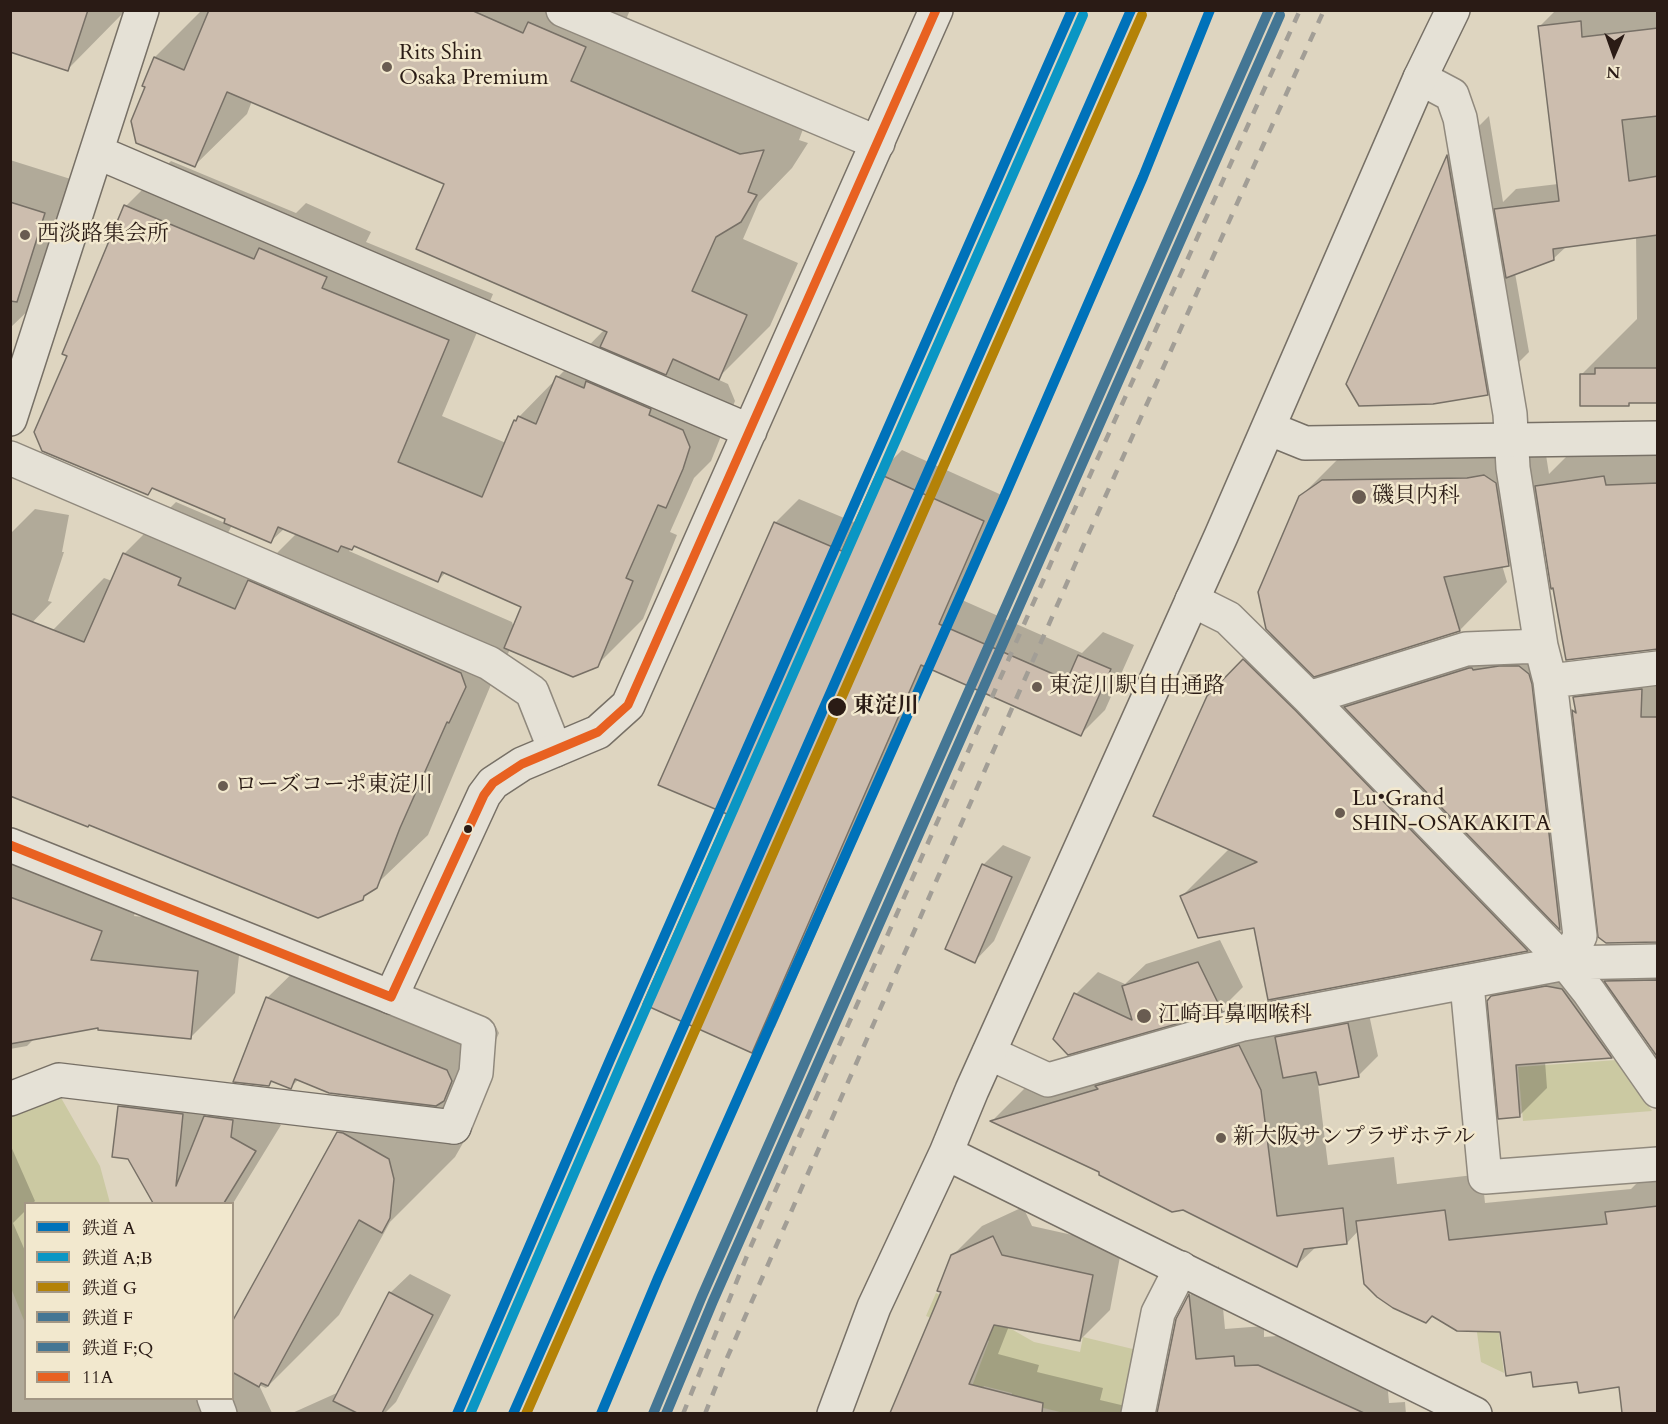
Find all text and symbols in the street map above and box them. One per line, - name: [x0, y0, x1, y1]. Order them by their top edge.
- north arrow: [1584, 24, 1644, 84]
- place label: Rits Shin Osaka Premium: [399, 41, 549, 92]
- marker: Rits Shin Osaka Premium: [380, 60, 394, 74]
- text: N: [1606, 61, 1621, 83]
- place label: 西淡路集会所: [37, 222, 169, 248]
- marker: 西淡路集会所: [18, 228, 32, 242]
- place label: 磯貝内科: [1372, 484, 1460, 510]
- marker: 磯貝内科: [1350, 488, 1368, 506]
- place label: 東淀川駅自由通路: [1049, 674, 1225, 700]
- marker: 東淀川駅自由通路: [1030, 680, 1044, 694]
- place label: 東淀川: [853, 694, 919, 720]
- marker: 東淀川: [826, 696, 848, 718]
- place label: ローズコーポ東淀川: [235, 773, 433, 799]
- marker: ローズコーポ東淀川: [216, 779, 230, 793]
- place label: Lu•Grand SHIN-OSAKAKITA: [1352, 787, 1551, 838]
- marker: Lu•Grand SHIN-OSAKAKITA: [1333, 806, 1347, 820]
- unlabelled marker: [462, 823, 474, 835]
- place label: 江崎耳鼻咽喉科: [1158, 1003, 1312, 1029]
- marker: 江崎耳鼻咽喉科: [1135, 1007, 1153, 1025]
- place label: 新大阪サンプラザホテル: [1233, 1125, 1475, 1151]
- marker: 新大阪サンプラザホテル: [1214, 1131, 1228, 1145]
- legend: [24, 1202, 234, 1400]
- text: 鉄道 A: [82, 1216, 136, 1241]
- text: 鉄道 A;B: [82, 1246, 152, 1271]
- text: 鉄道 G: [82, 1276, 137, 1301]
- text: 鉄道 F: [82, 1306, 133, 1331]
- text: 鉄道 F;Q: [82, 1336, 153, 1361]
- text: 11A: [82, 1365, 113, 1390]

